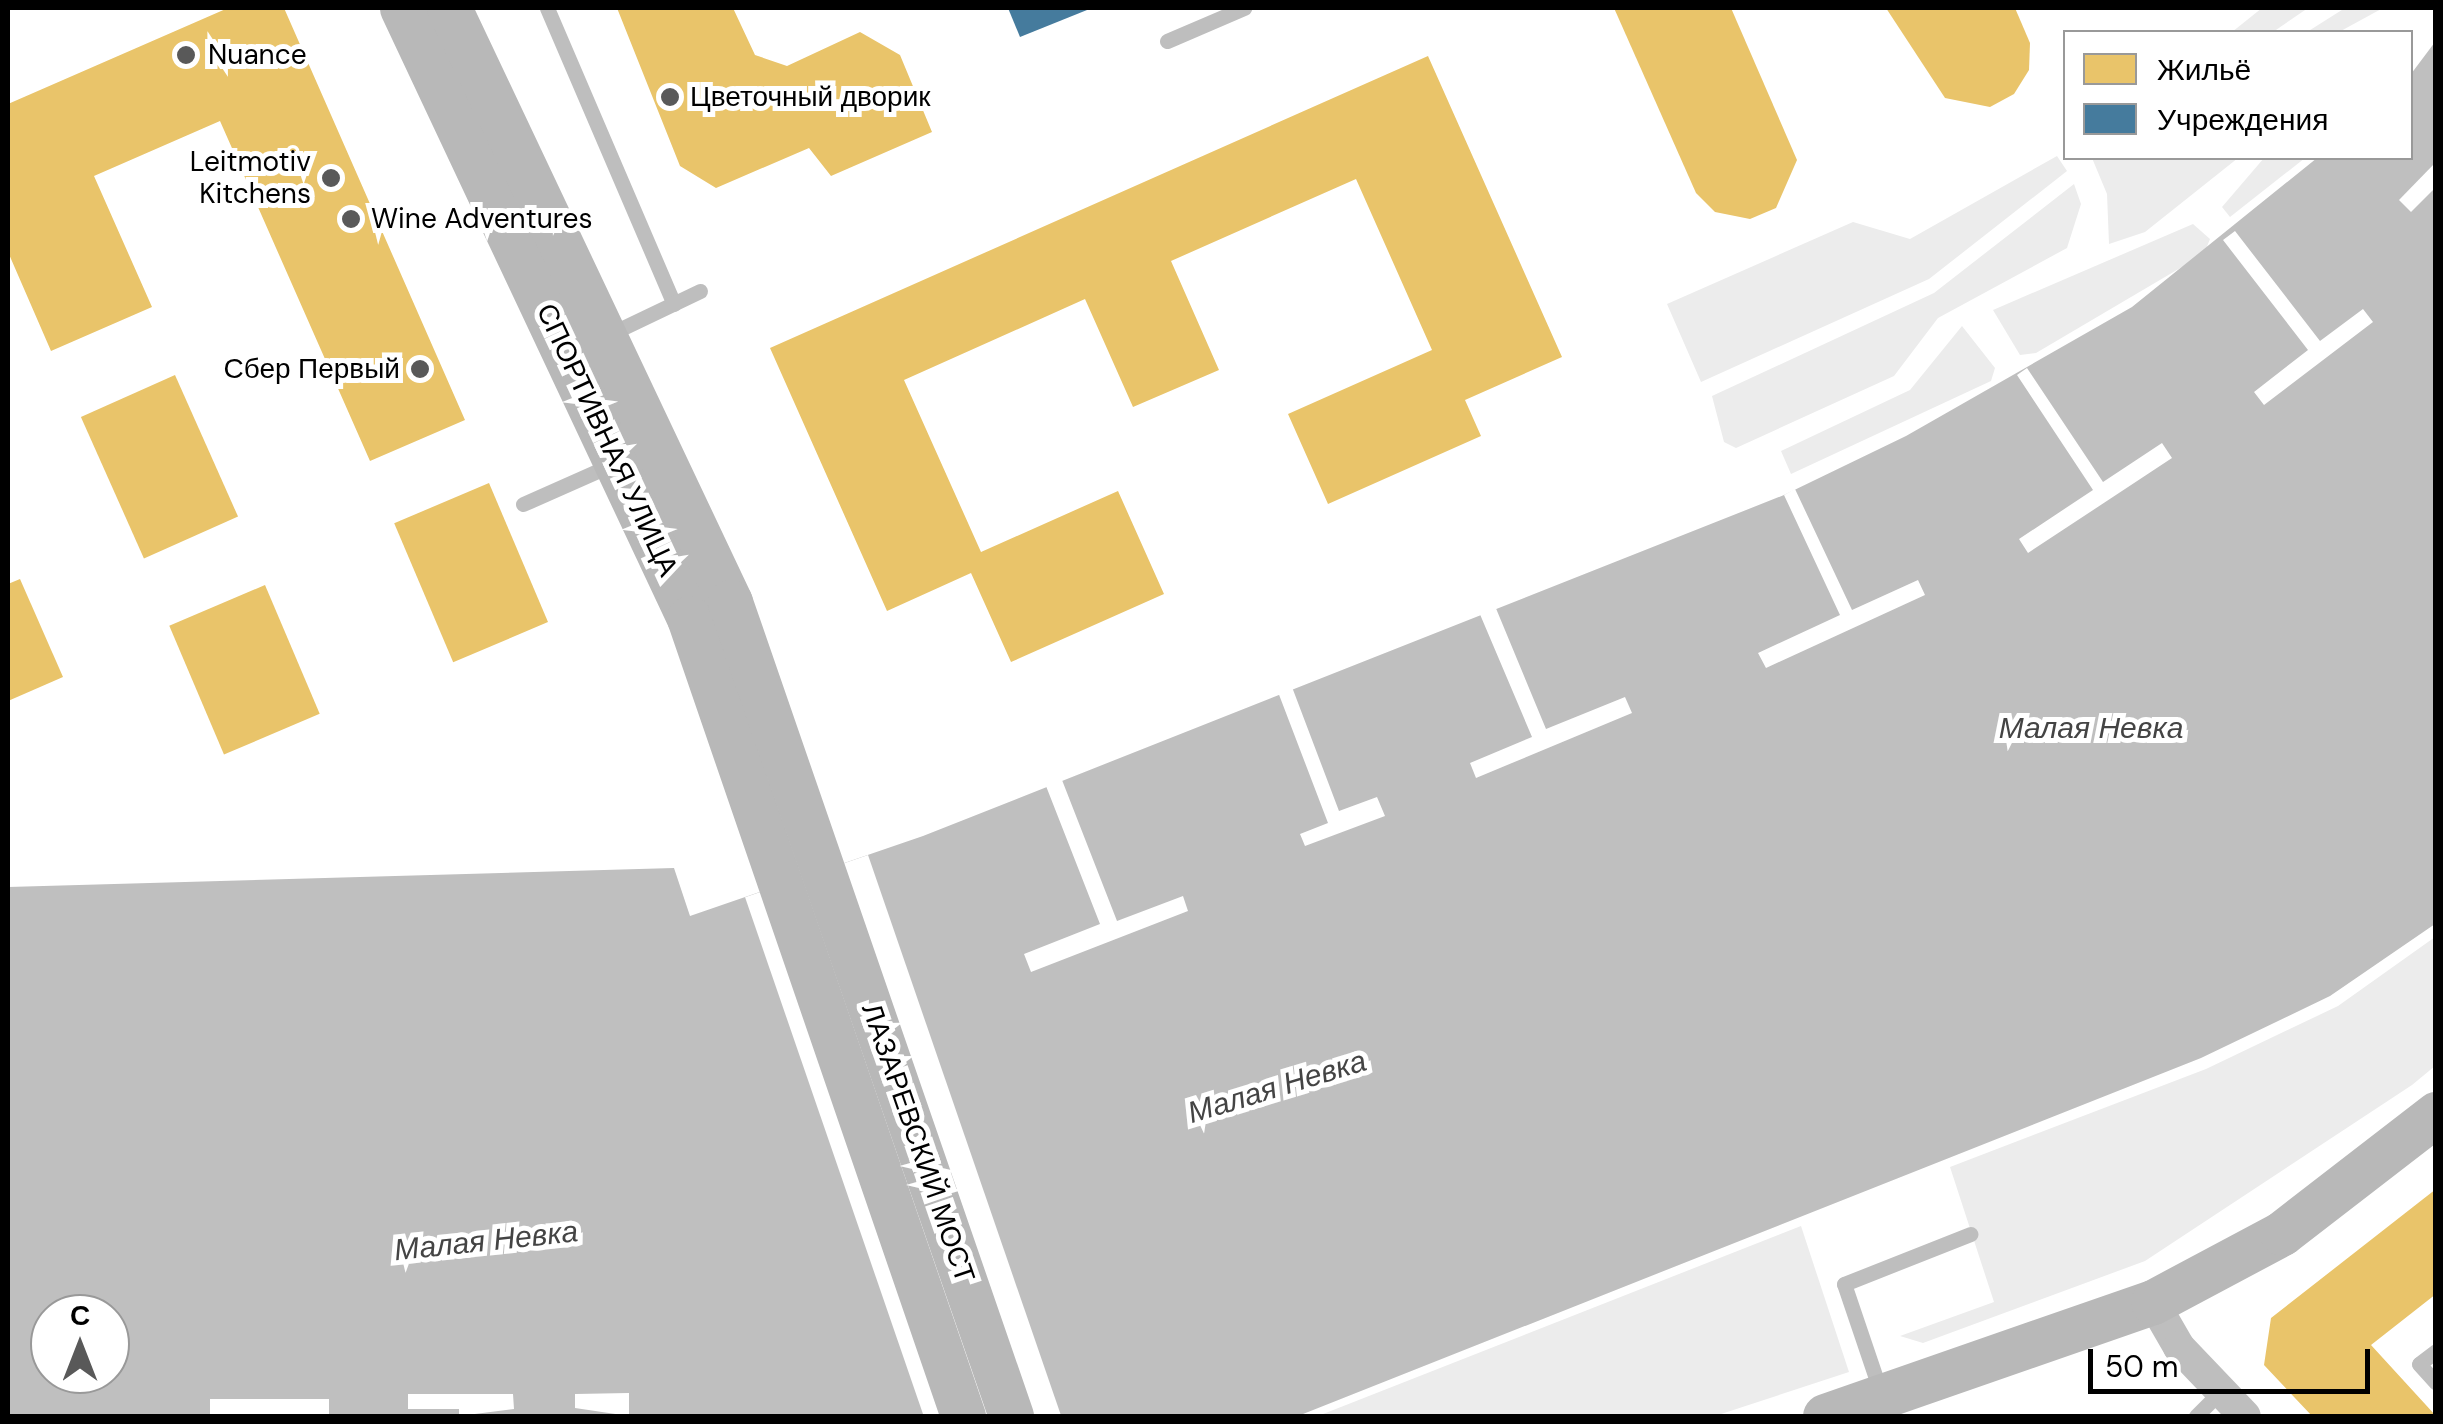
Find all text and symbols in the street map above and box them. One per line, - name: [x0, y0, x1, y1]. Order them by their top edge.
- legend: [2063, 30, 2413, 160]
- place label: Nuance: [208, 38, 307, 72]
- marker: Nuance: [173, 42, 199, 68]
- text: Жильё: [2157, 50, 2251, 89]
- place label: Цветочный дворик: [690, 80, 931, 114]
- marker: Цветочный дворик: [659, 86, 681, 108]
- text: Учреждения: [2157, 100, 2329, 139]
- place label: Leitmotiv Kitchens: [190, 145, 311, 211]
- marker: Leitmotiv Kitchens: [320, 167, 342, 189]
- place label: Wine Adventures: [371, 202, 592, 236]
- marker: Wine Adventures: [340, 208, 362, 230]
- street label: СПОРТИВНАЯ УЛИЦА: [529, 298, 685, 582]
- place label: Сбер Первый: [224, 352, 400, 386]
- marker: Сбер Первый: [409, 358, 431, 380]
- water label: Малая Невка: [1999, 710, 2183, 746]
- street label: ЛАЗАРЕВСКИЙ МОСТ: [854, 999, 982, 1287]
- water label: Малая Невка: [1183, 1043, 1371, 1131]
- water label: Малая Невка: [392, 1213, 580, 1269]
- north arrow: [30, 1294, 130, 1394]
- text: С: [70, 1297, 90, 1334]
- scale bar: [2093, 1329, 2376, 1391]
- text: 50 m: [2105, 1347, 2179, 1386]

